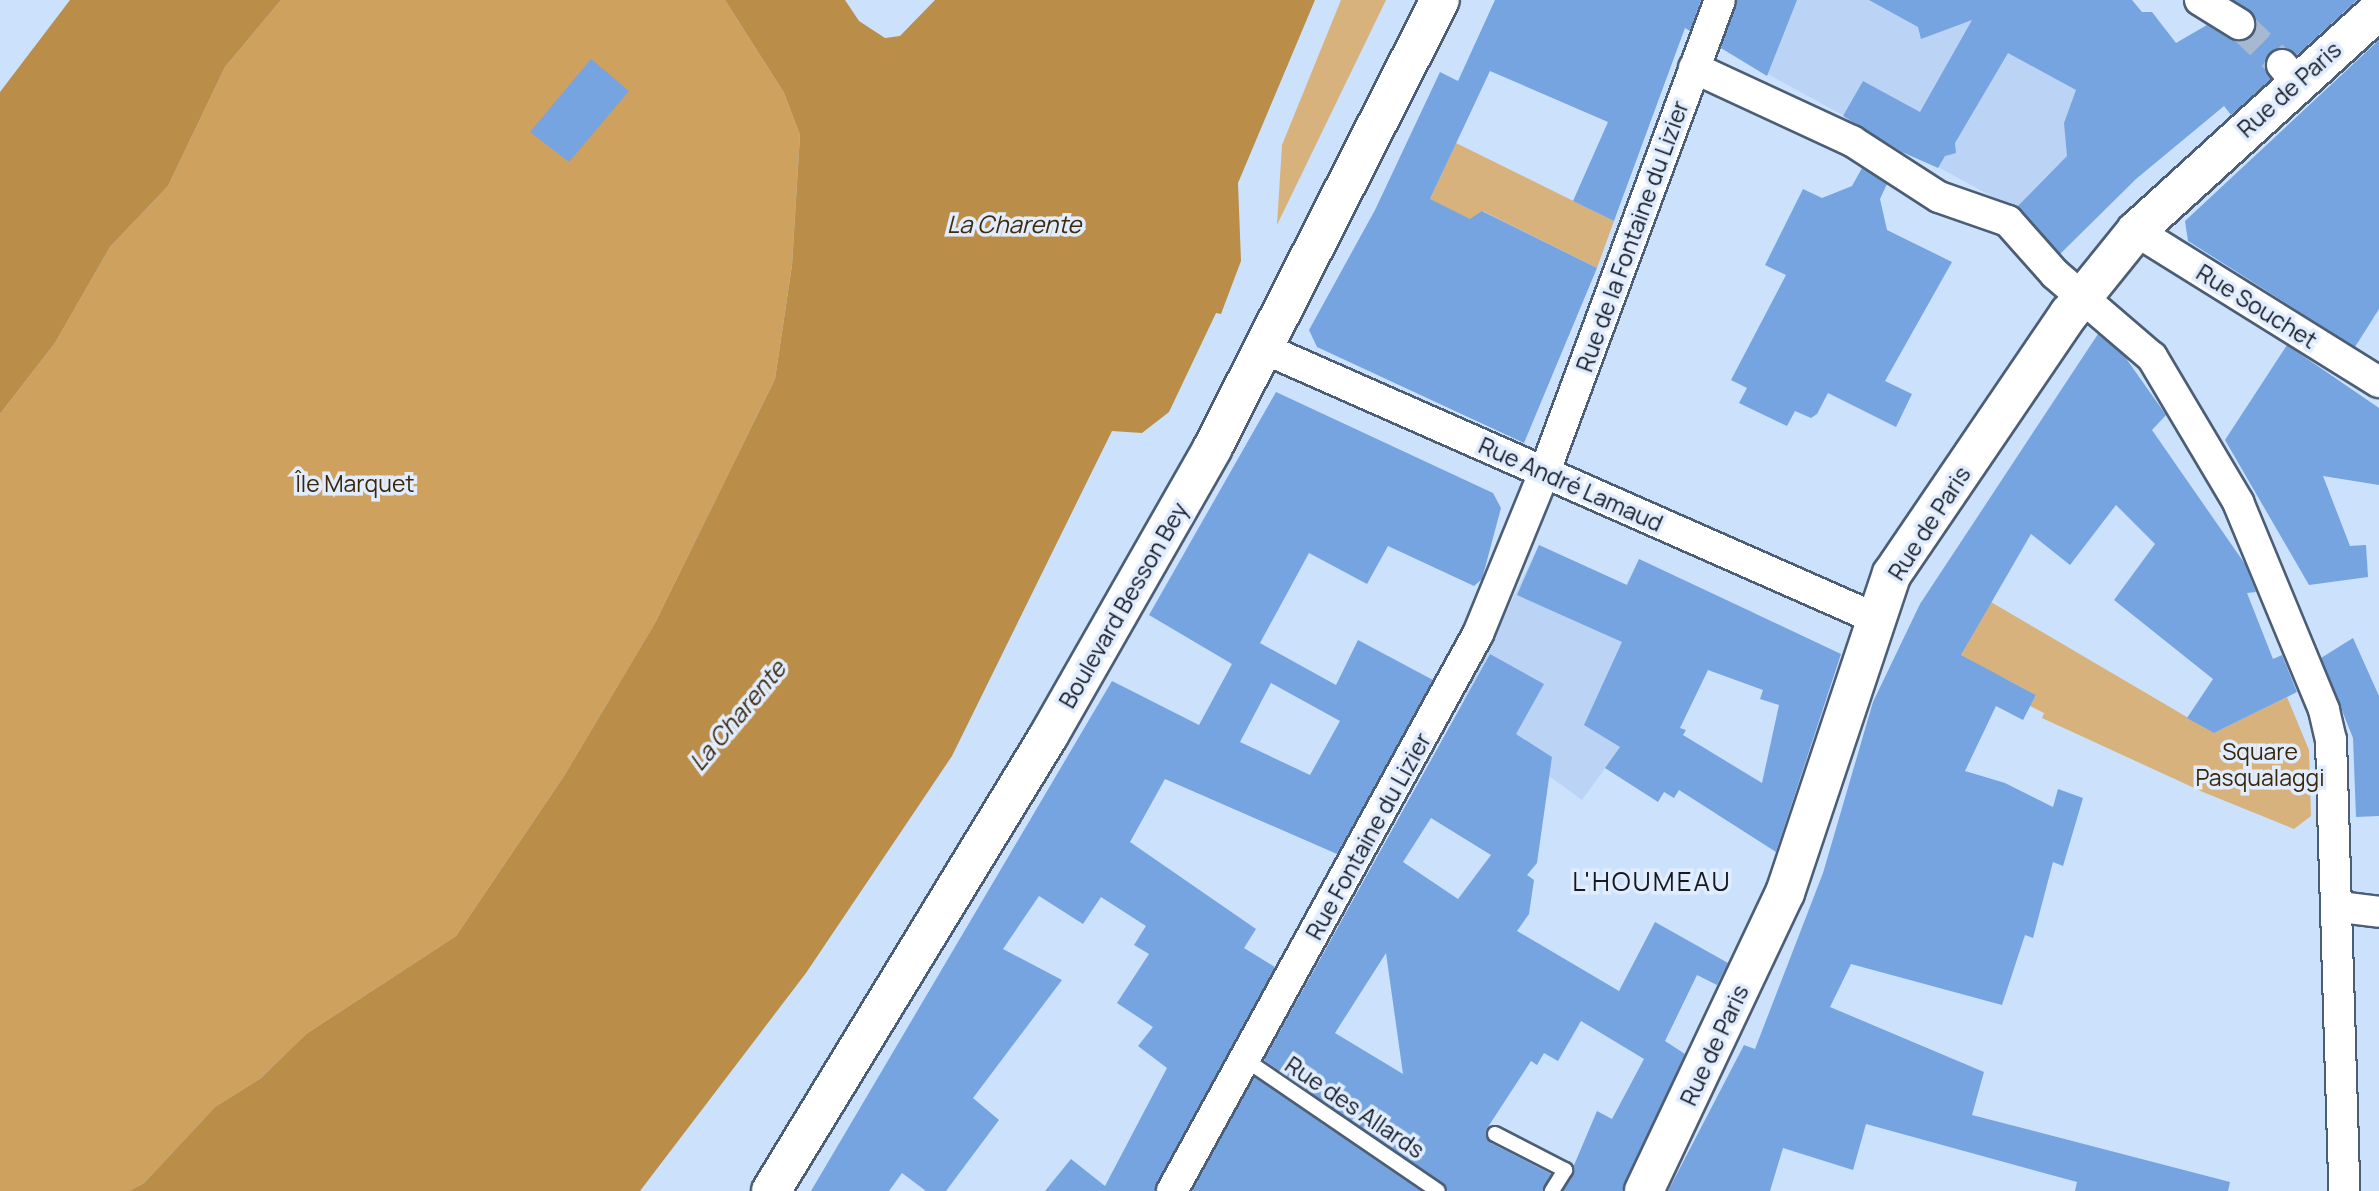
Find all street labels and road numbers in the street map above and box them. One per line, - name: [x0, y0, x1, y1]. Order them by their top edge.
- street label: Rue de Paris: [2232, 35, 2346, 143]
- street label: Rue de la Fontaine du Lizier: [1570, 97, 1694, 375]
- street label: Rue Souchet: [2192, 258, 2322, 354]
- street label: Rue André Lamaud: [1475, 431, 1667, 537]
- street label: Rue de Paris: [1882, 461, 1976, 585]
- street label: Boulevard Besson Bey: [1053, 497, 1193, 713]
- street label: Rue Fontaine du Lizier: [1300, 728, 1436, 944]
- street label: Rue de Paris: [1674, 980, 1754, 1110]
- street label: Rue des Allards: [1280, 1050, 1430, 1164]

